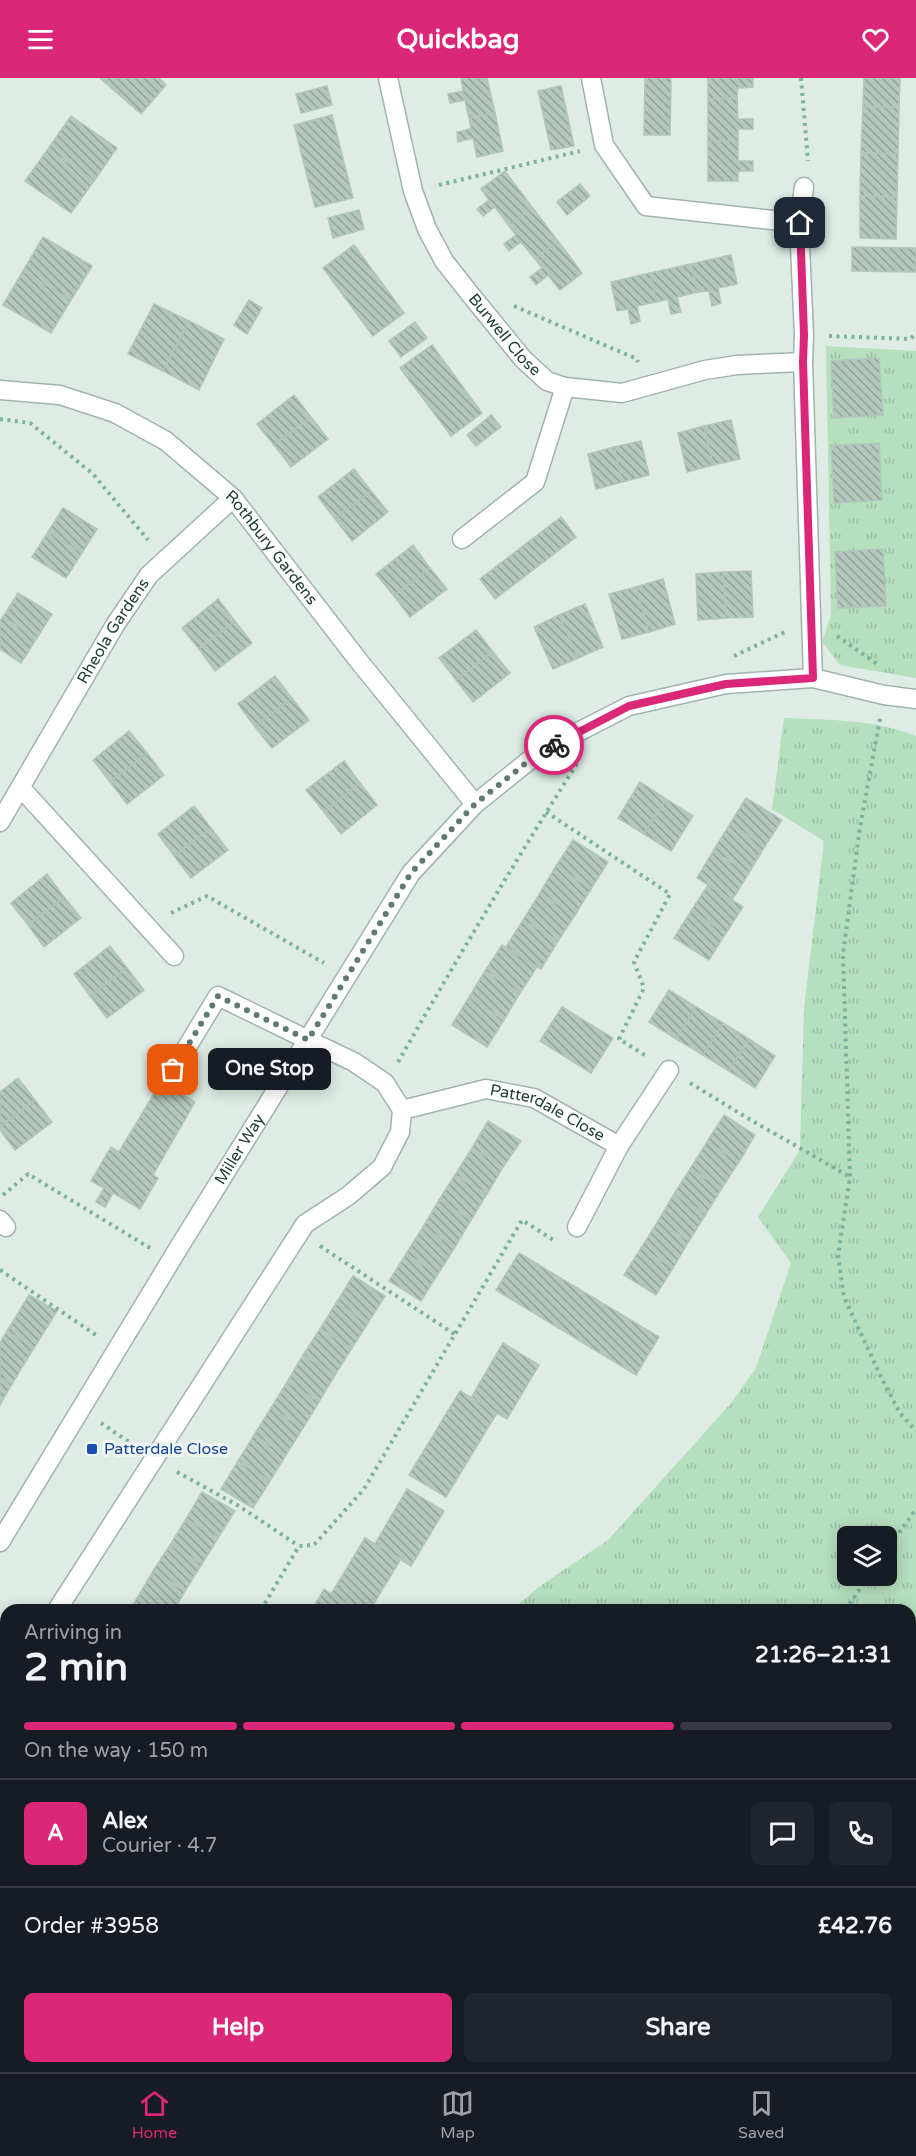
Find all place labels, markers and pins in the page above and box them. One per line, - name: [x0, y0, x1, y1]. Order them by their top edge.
- pin: [774, 197, 825, 248]
- pin: [147, 1044, 198, 1095]
- callout: One Stop: [209, 1049, 332, 1091]
- place label: Patterdale Close: [104, 1439, 228, 1459]
- marker: Patterdale Close: [85, 1442, 99, 1456]

